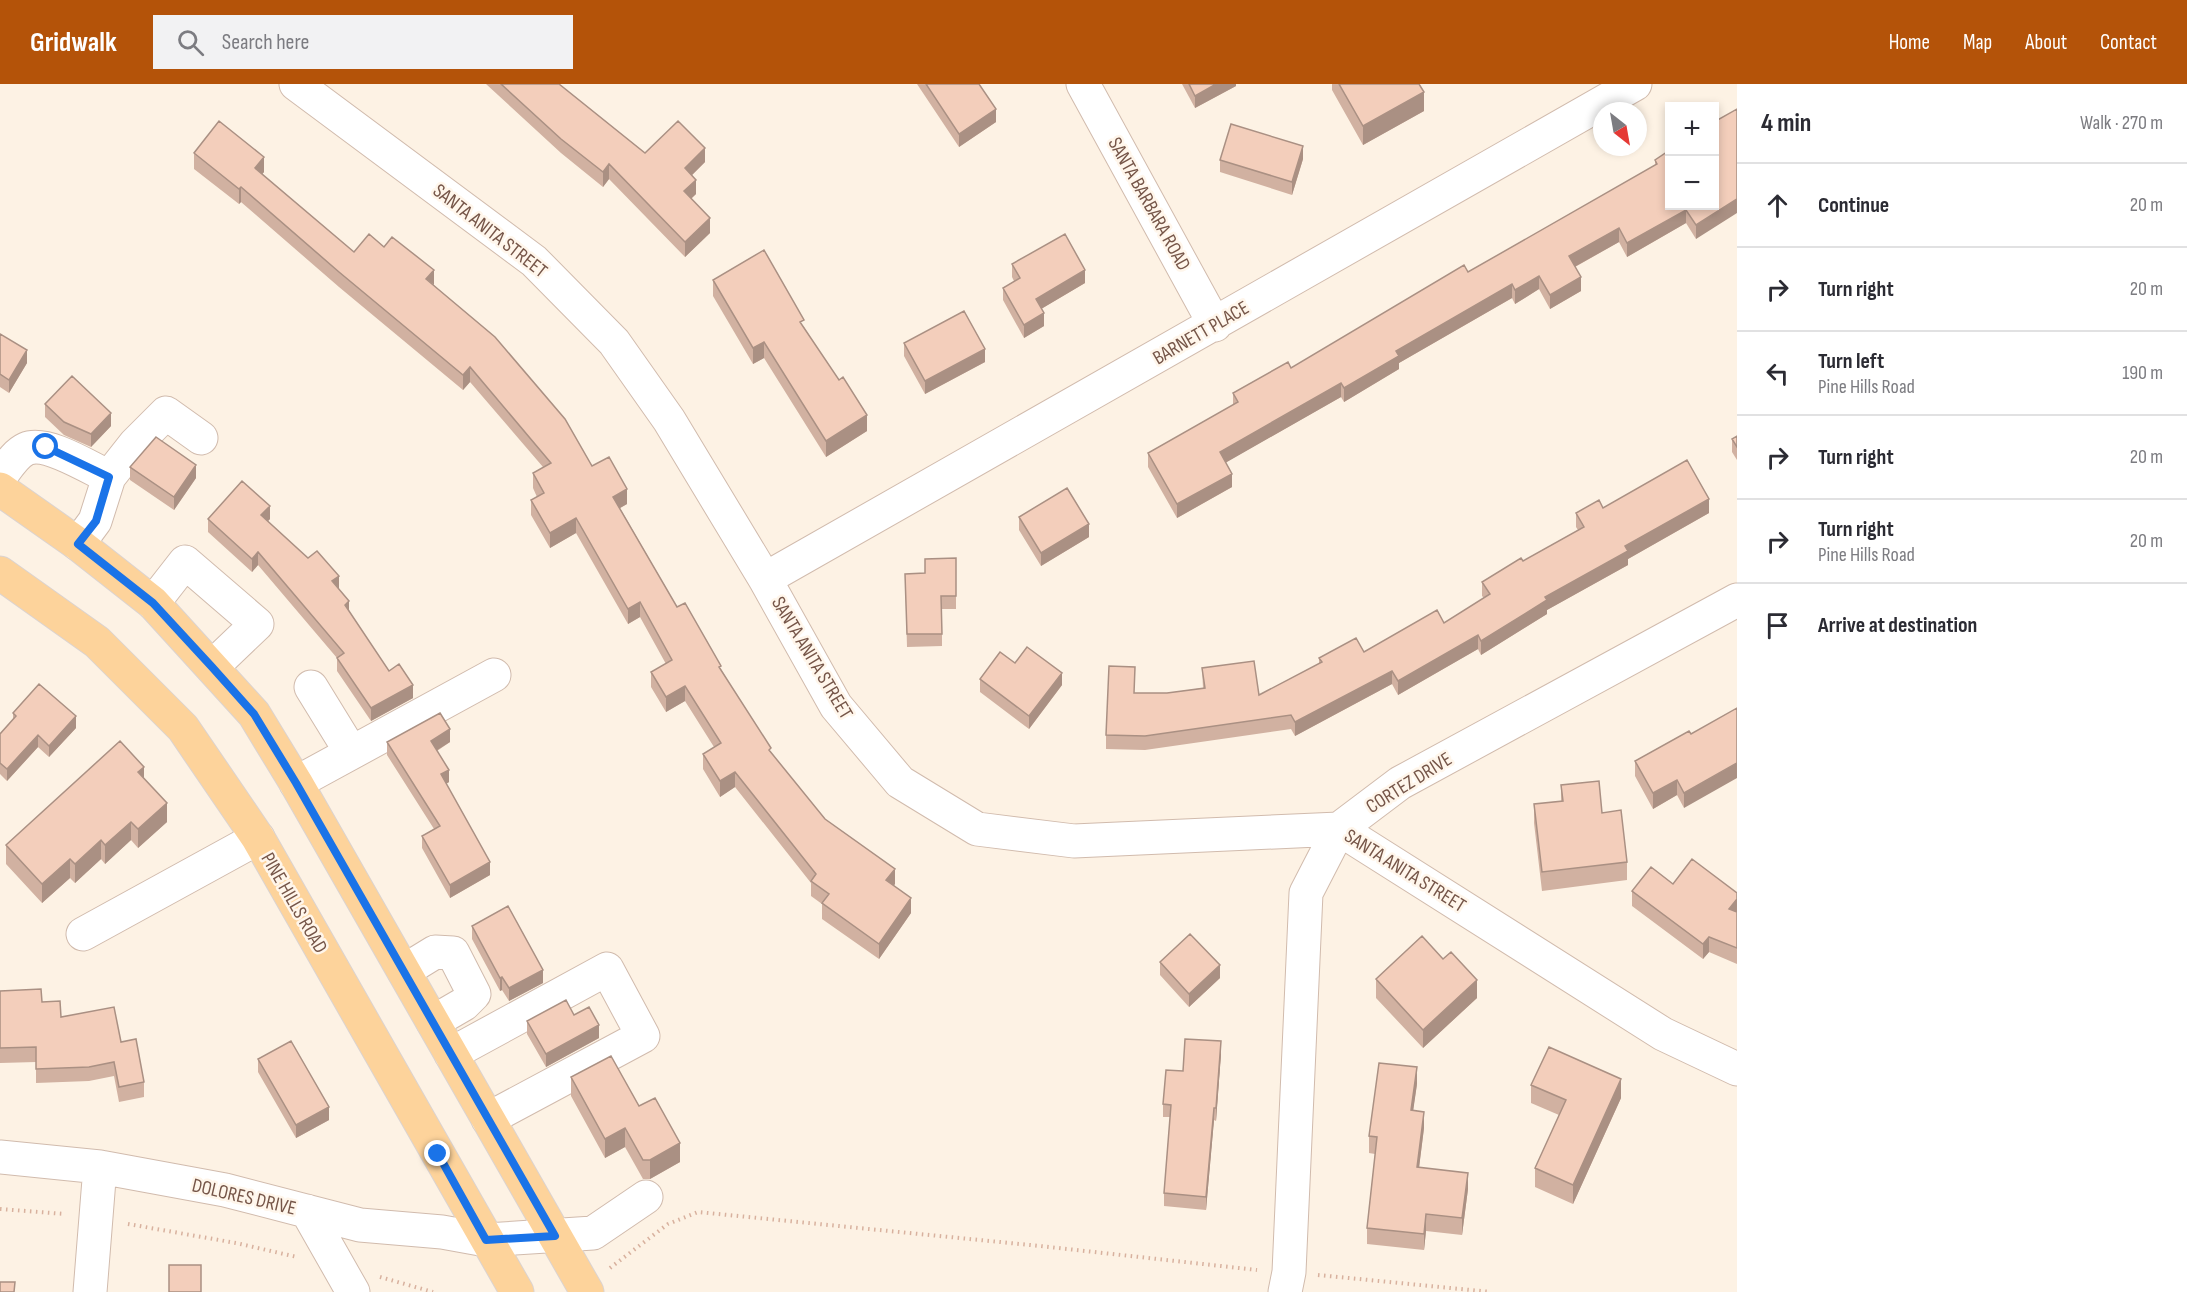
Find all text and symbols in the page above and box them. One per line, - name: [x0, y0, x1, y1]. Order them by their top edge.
- search box: [153, 15, 573, 69]
- text: Gridwalk: [30, 26, 117, 59]
- icon: search: [174, 26, 207, 59]
- text: Search here: [222, 29, 309, 56]
- text: Home: [1889, 30, 1930, 55]
- text: Map: [1963, 30, 1992, 55]
- text: About: [2025, 30, 2067, 55]
- text: Contact: [2100, 30, 2157, 55]
- north arrow: [1593, 102, 1647, 156]
- map controls: [1665, 102, 1719, 210]
- button: +: [1665, 102, 1719, 156]
- text: 4 min: [1761, 108, 1811, 139]
- text: Walk · 270 m: [2080, 111, 2163, 135]
- street label: SANTA BARBARA ROAD: [1102, 133, 1196, 275]
- button: −: [1665, 156, 1719, 210]
- street label: SANTA ANITA STREET: [428, 179, 552, 283]
- icon: ahead: [1761, 189, 1794, 222]
- text: Continue: [1818, 192, 1889, 219]
- text: 20 m: [2130, 193, 2163, 217]
- icon: right: [1761, 273, 1794, 306]
- text: Turn right: [1818, 276, 1894, 303]
- text: 20 m: [2130, 277, 2163, 301]
- street label: BARNETT PLACE: [1149, 296, 1253, 370]
- text: Turn left: [1818, 348, 1884, 375]
- icon: left: [1761, 357, 1794, 390]
- text: 190 m: [2122, 361, 2163, 385]
- text: Pine Hills Road: [1818, 375, 1915, 399]
- route start: [32, 433, 58, 459]
- icon: right: [1761, 441, 1794, 474]
- text: Turn right: [1818, 444, 1894, 471]
- text: 20 m: [2130, 445, 2163, 469]
- text: Turn right: [1818, 516, 1894, 543]
- icon: right: [1761, 525, 1794, 558]
- text: 20 m: [2130, 529, 2163, 553]
- text: Pine Hills Road: [1818, 543, 1915, 567]
- street label: SANTA ANITA STREET: [766, 592, 858, 724]
- icon: arrive: [1761, 609, 1794, 642]
- text: Arrive at destination: [1818, 612, 1977, 639]
- street label: CORTEZ DRIVE: [1362, 747, 1456, 819]
- street label: SANTA ANITA STREET: [1340, 824, 1470, 918]
- street label: PINE HILLS ROAD: [256, 848, 332, 958]
- route end: [424, 1140, 450, 1166]
- street label: DOLORES DRIVE: [190, 1173, 298, 1221]

